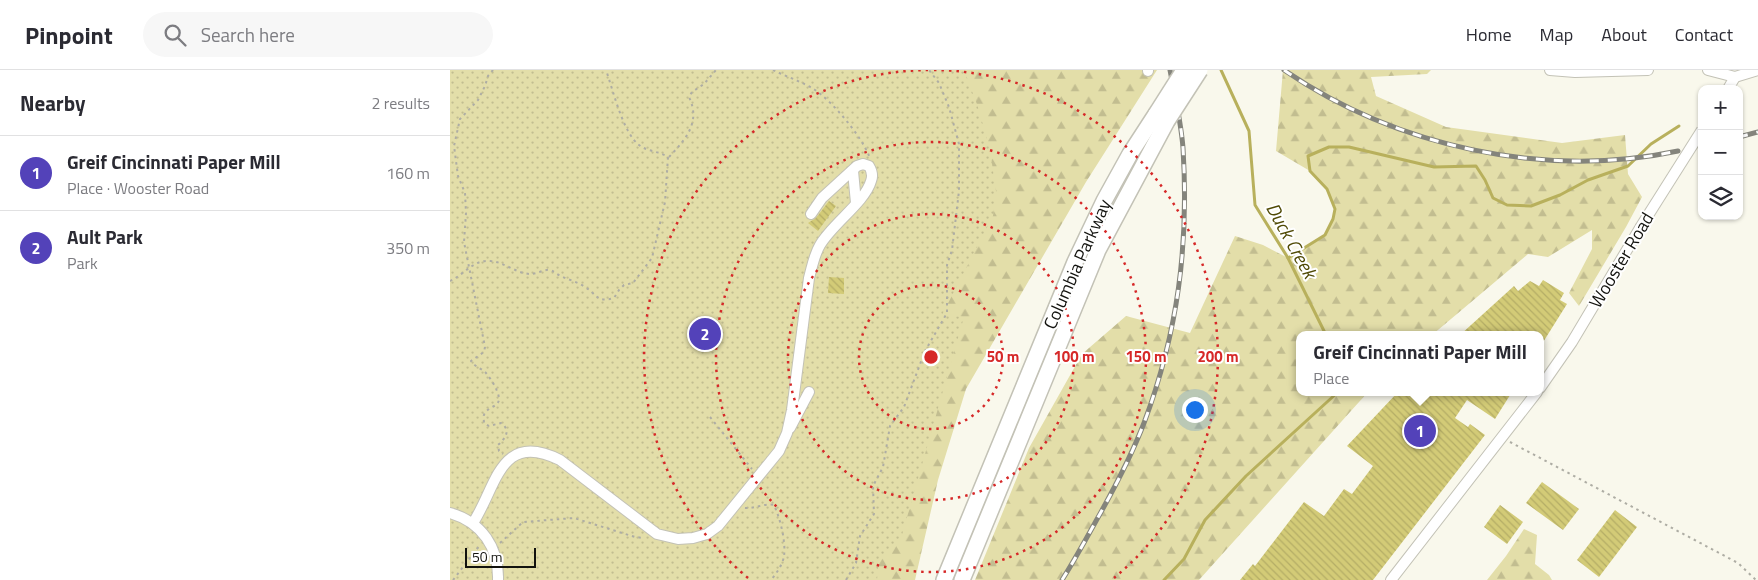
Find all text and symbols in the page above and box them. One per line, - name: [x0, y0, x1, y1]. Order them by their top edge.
- search box: [143, 12, 493, 57]
- text: Pinpoint: [25, 17, 113, 53]
- text: Search here: [201, 20, 295, 49]
- icon: search: [161, 21, 189, 49]
- text: Home: [1466, 21, 1512, 48]
- text: Map: [1540, 21, 1573, 48]
- text: About: [1601, 21, 1647, 48]
- text: Contact: [1675, 21, 1733, 48]
- map controls: [1698, 85, 1743, 220]
- button: +: [1698, 85, 1743, 130]
- text: Nearby: [20, 87, 85, 119]
- text: 2 results: [371, 91, 430, 115]
- button: −: [1698, 130, 1743, 175]
- text: Greif Cincinnati Paper Mill: [67, 147, 281, 176]
- text: 1: [32, 161, 40, 185]
- text: 160 m: [386, 161, 430, 185]
- button: layers: [1698, 175, 1743, 220]
- text: Place · Wooster Road: [67, 176, 209, 200]
- street label: Columbia Parkway: [1036, 194, 1118, 333]
- water label: Duck Creek: [1259, 197, 1326, 285]
- street label: Wooster Road: [1582, 207, 1660, 313]
- text: Ault Park: [67, 222, 143, 251]
- text: 2: [32, 236, 40, 260]
- text: 350 m: [386, 236, 430, 260]
- text: Park: [67, 251, 98, 275]
- pin: 2: [689, 315, 721, 353]
- popup: [1296, 331, 1544, 396]
- text: Greif Cincinnati Paper Mill: [1313, 337, 1527, 366]
- text: 50 m: [987, 345, 1019, 368]
- text: 100 m: [1053, 345, 1095, 368]
- text: 150 m: [1125, 345, 1167, 368]
- text: 200 m: [1197, 345, 1239, 368]
- centre of rings: [922, 348, 940, 366]
- text: Place: [1313, 366, 1349, 390]
- your location: [1182, 397, 1208, 423]
- pin: 1: [1404, 412, 1436, 450]
- scale bar: [465, 545, 536, 568]
- text: 50 m: [472, 546, 502, 567]

